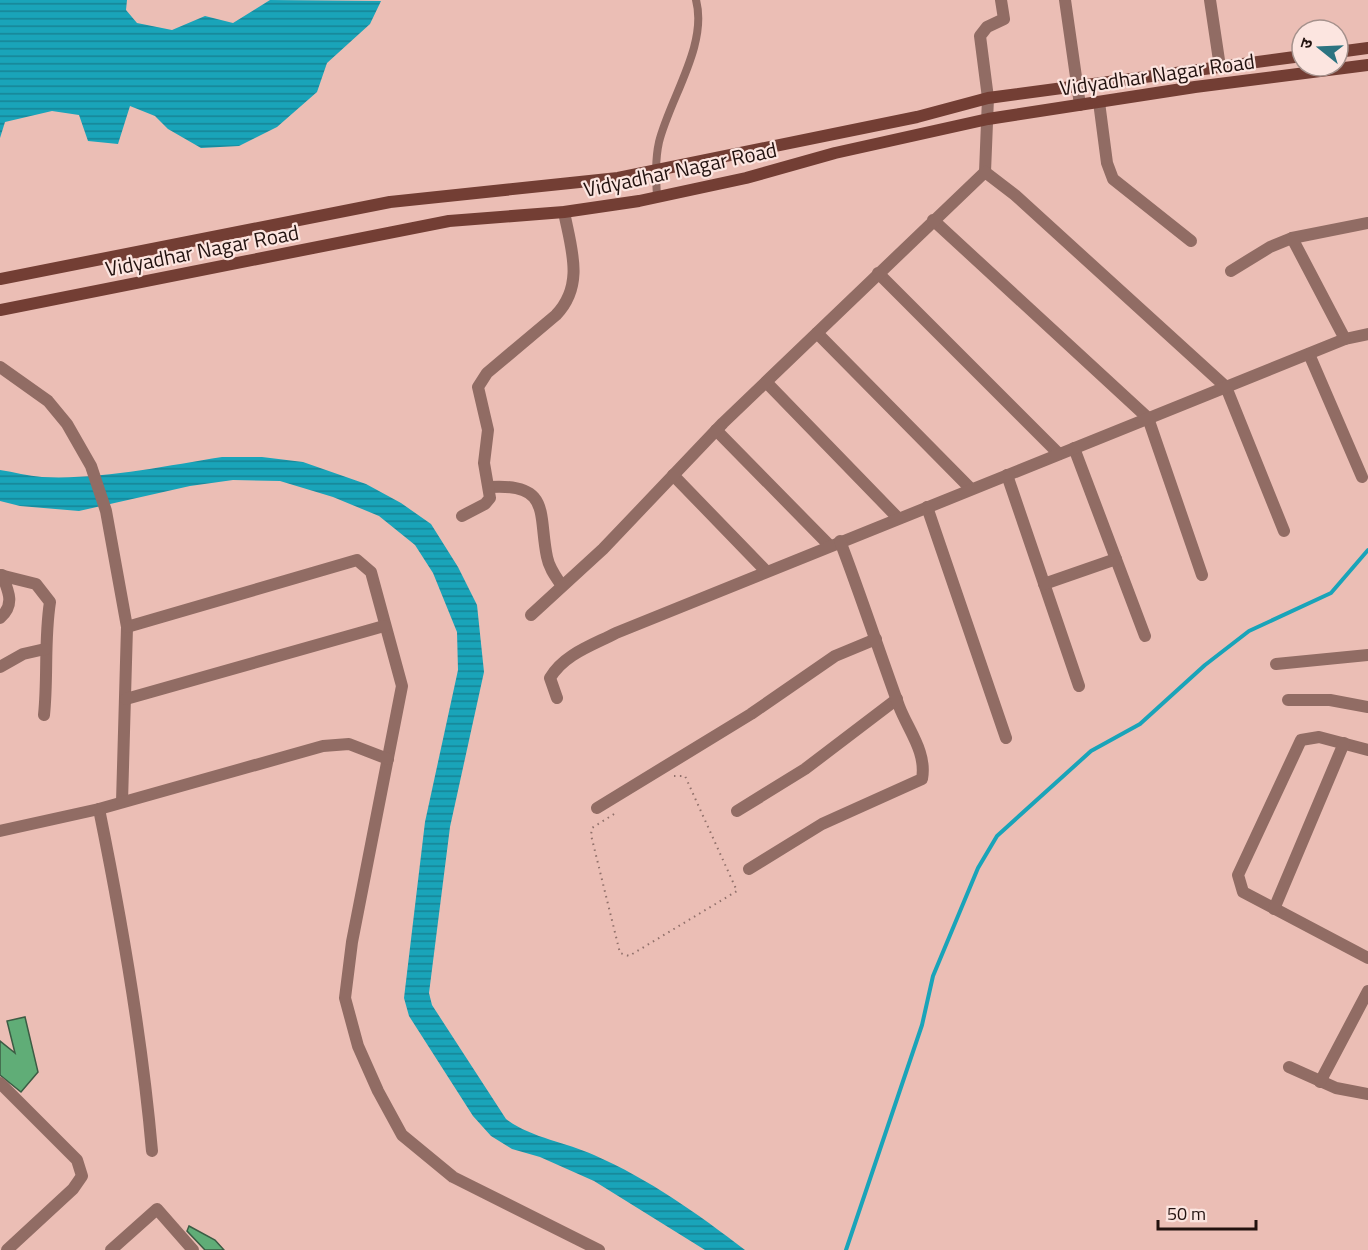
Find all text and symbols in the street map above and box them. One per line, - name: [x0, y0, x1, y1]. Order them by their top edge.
- north arrow: [1290, 18, 1350, 78]
- text: उ: [1293, 35, 1319, 52]
- street label: Vidyadhar Nagar Road: [1057, 44, 1257, 104]
- street label: Vidyadhar Nagar Road: [581, 133, 779, 205]
- street label: Vidyadhar Nagar Road: [102, 216, 302, 284]
- scale bar: [1158, 1193, 1256, 1231]
- text: 50 m: [1167, 1200, 1206, 1227]

